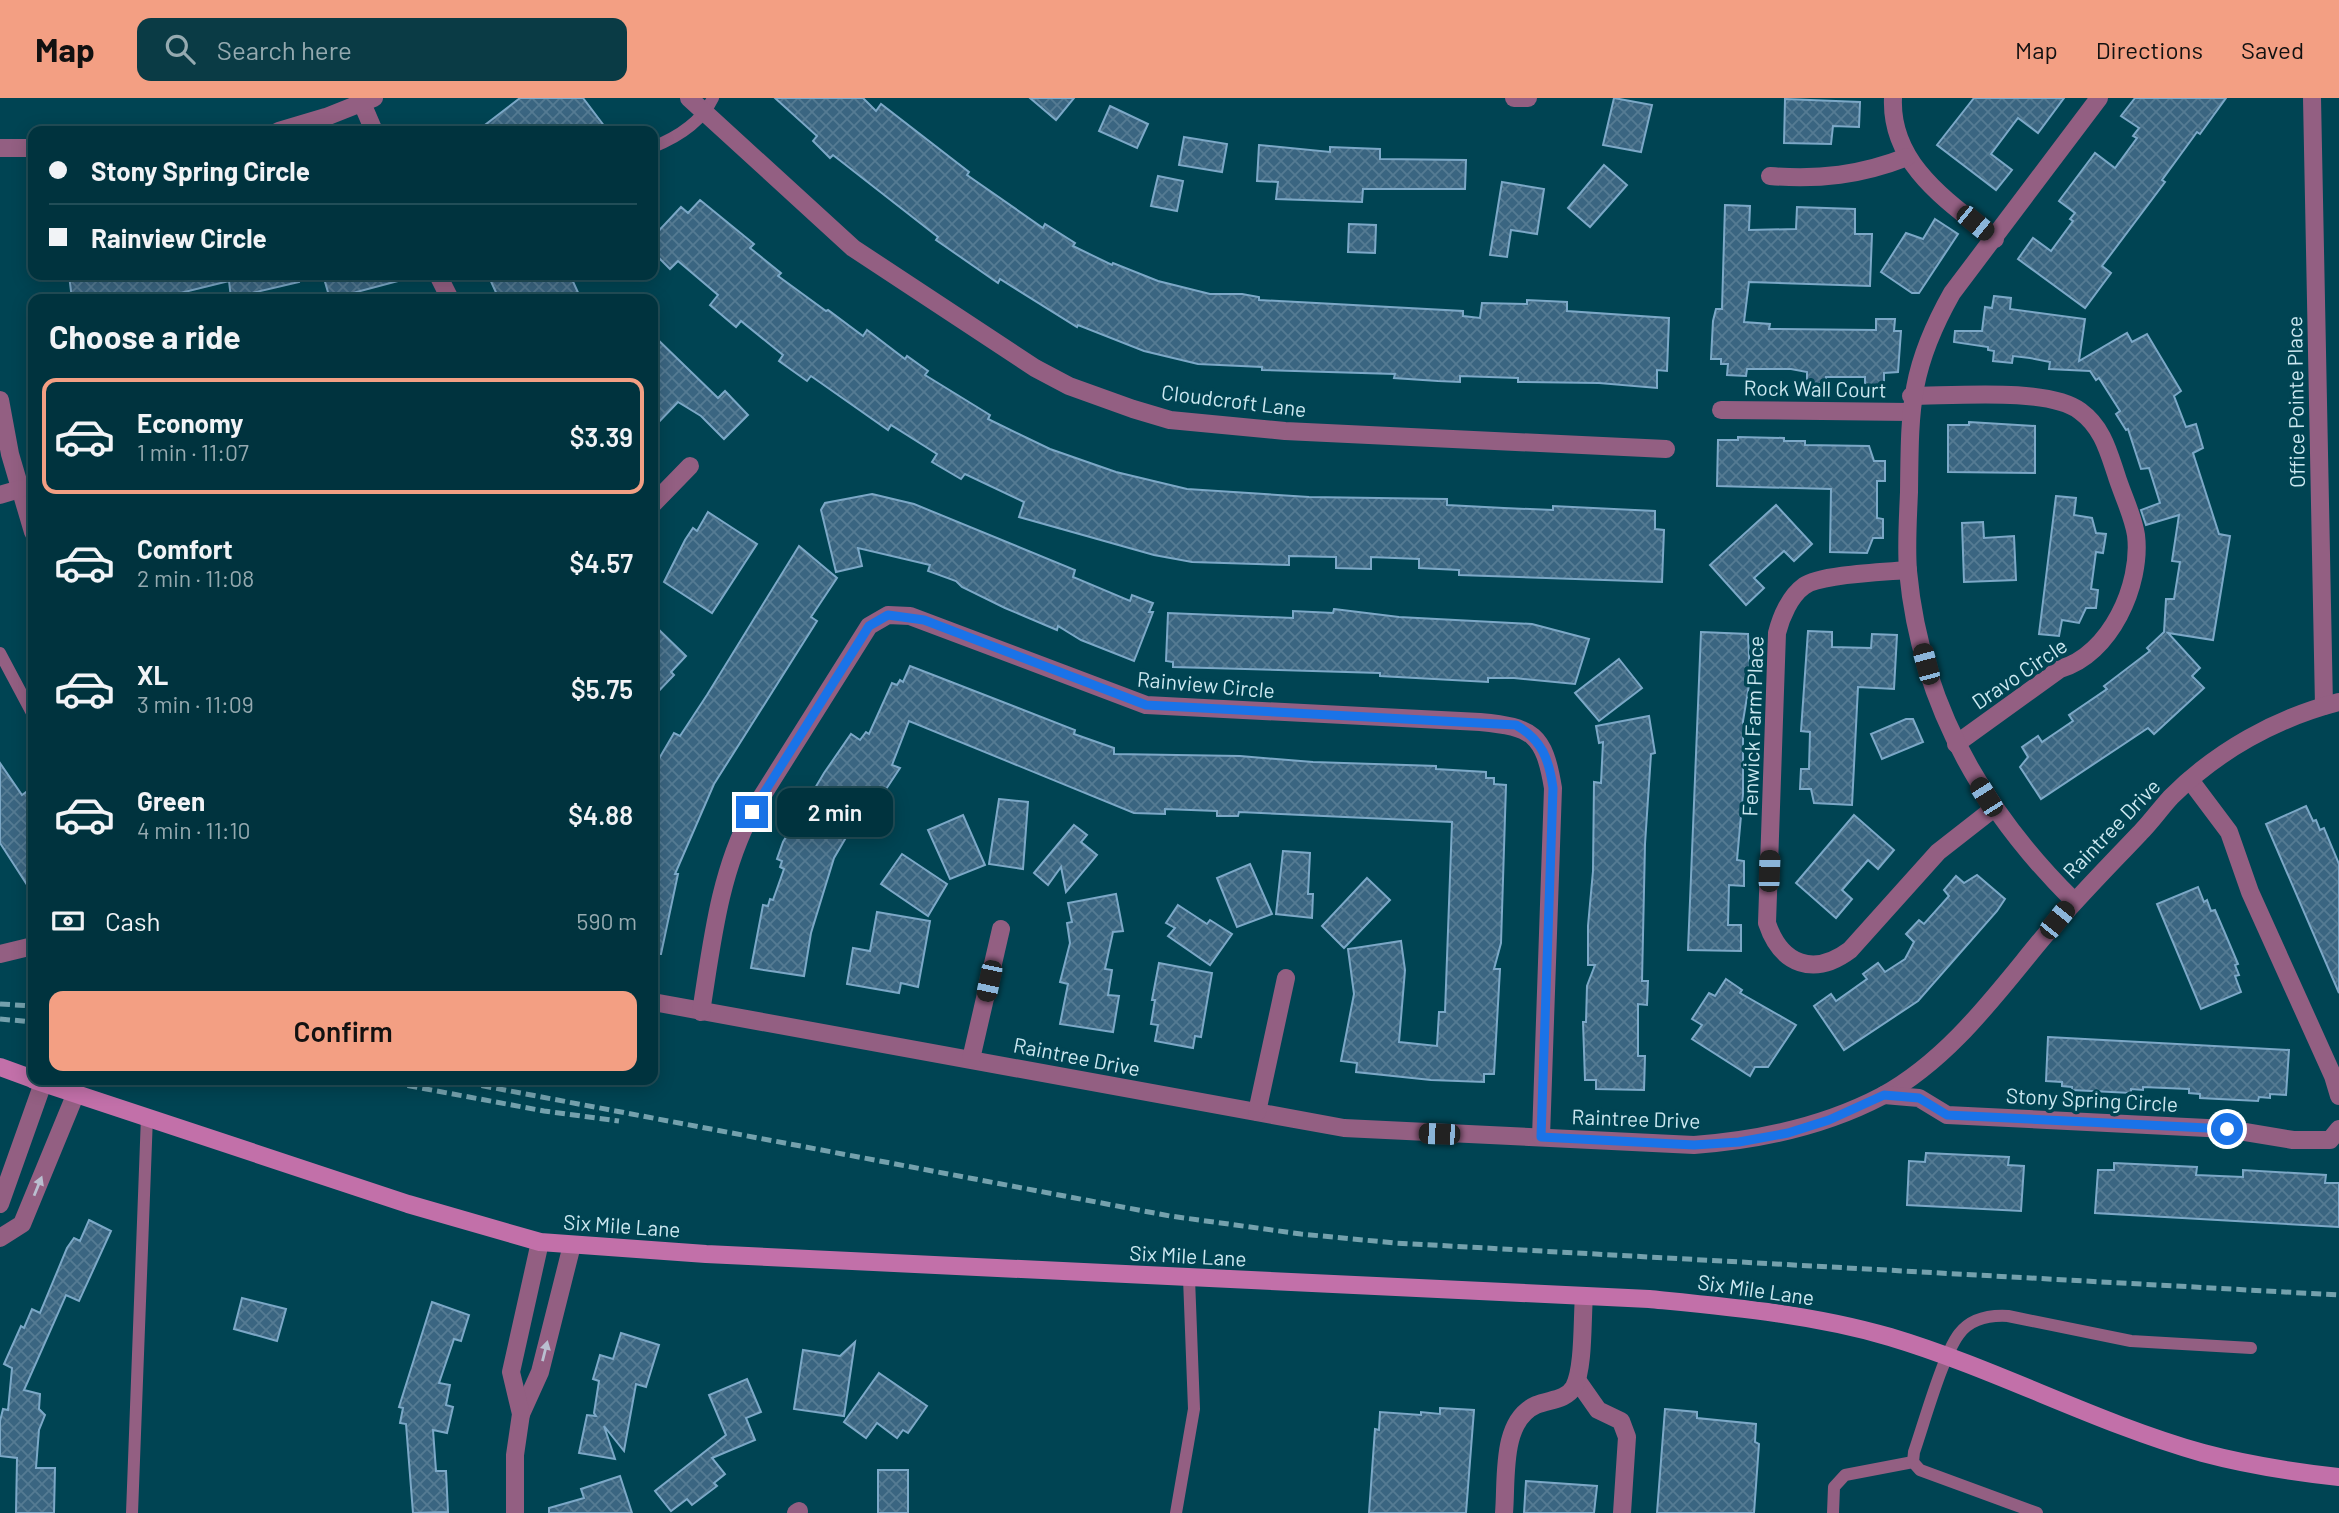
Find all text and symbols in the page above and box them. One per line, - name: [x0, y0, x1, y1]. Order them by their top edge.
- search box: [137, 18, 627, 81]
- text: Map: [35, 29, 95, 69]
- icon: search: [161, 30, 199, 68]
- text: Search here: [217, 34, 352, 65]
- text: Map: [2015, 35, 2058, 64]
- text: Directions: [2096, 35, 2203, 64]
- text: Saved: [2241, 35, 2304, 64]
- text: Stony Spring Circle: [91, 155, 310, 186]
- car: [1953, 202, 1998, 244]
- text: Rainview Circle: [91, 222, 267, 253]
- street label: Office Pointe Place: [2281, 316, 2309, 488]
- text: Choose a ride: [49, 317, 241, 355]
- street label: Rock Wall Court: [1743, 374, 1887, 402]
- street label: Cloudcroft Lane: [1160, 379, 1308, 421]
- icon: car: [53, 405, 116, 468]
- text: Economy: [137, 407, 243, 438]
- text: $3.39: [570, 421, 633, 452]
- text: 1 min · 11:07: [137, 438, 249, 466]
- icon: car: [53, 531, 116, 594]
- text: Comfort: [137, 533, 233, 564]
- text: $4.57: [569, 547, 633, 578]
- text: 2 min · 11:08: [137, 564, 254, 592]
- street label: Dravo Circle: [1967, 632, 2071, 714]
- street label: Fenwick Farm Place: [1736, 635, 1768, 817]
- car: [1911, 641, 1942, 687]
- icon: car: [53, 657, 116, 720]
- text: XL: [137, 659, 168, 690]
- street label: Rainview Circle: [1136, 666, 1276, 702]
- text: $5.75: [571, 673, 633, 704]
- text: 3 min · 11:09: [137, 690, 254, 718]
- street label: Raintree Drive: [2057, 773, 2165, 883]
- car: [1966, 774, 2007, 820]
- icon: car: [53, 783, 116, 846]
- text: Green: [137, 785, 205, 816]
- callout: 2 min: [776, 788, 892, 836]
- route end: [736, 796, 768, 828]
- text: 2 min: [808, 798, 862, 826]
- text: $4.88: [568, 799, 633, 830]
- text: 4 min · 11:10: [137, 816, 251, 844]
- car: [1758, 850, 1781, 892]
- car: [2036, 897, 2079, 943]
- icon: cash: [49, 902, 87, 940]
- text: Cash: [105, 905, 160, 936]
- text: 590 m: [577, 907, 637, 935]
- car: [975, 958, 1004, 1004]
- button: Confirm: [49, 991, 637, 1071]
- street label: Raintree Drive: [1011, 1031, 1143, 1081]
- street label: Stony Spring Circle: [2005, 1082, 2179, 1116]
- street label: Raintree Drive: [1571, 1103, 1701, 1133]
- route start: [2211, 1113, 2243, 1145]
- car: [1418, 1123, 1461, 1145]
- one-way arrow: [33, 1175, 44, 1196]
- street label: Six Mile Lane: [563, 1208, 681, 1242]
- street label: Six Mile Lane: [1129, 1239, 1247, 1271]
- street label: Six Mile Lane: [1696, 1268, 1816, 1310]
- one-way arrow: [540, 1339, 551, 1361]

